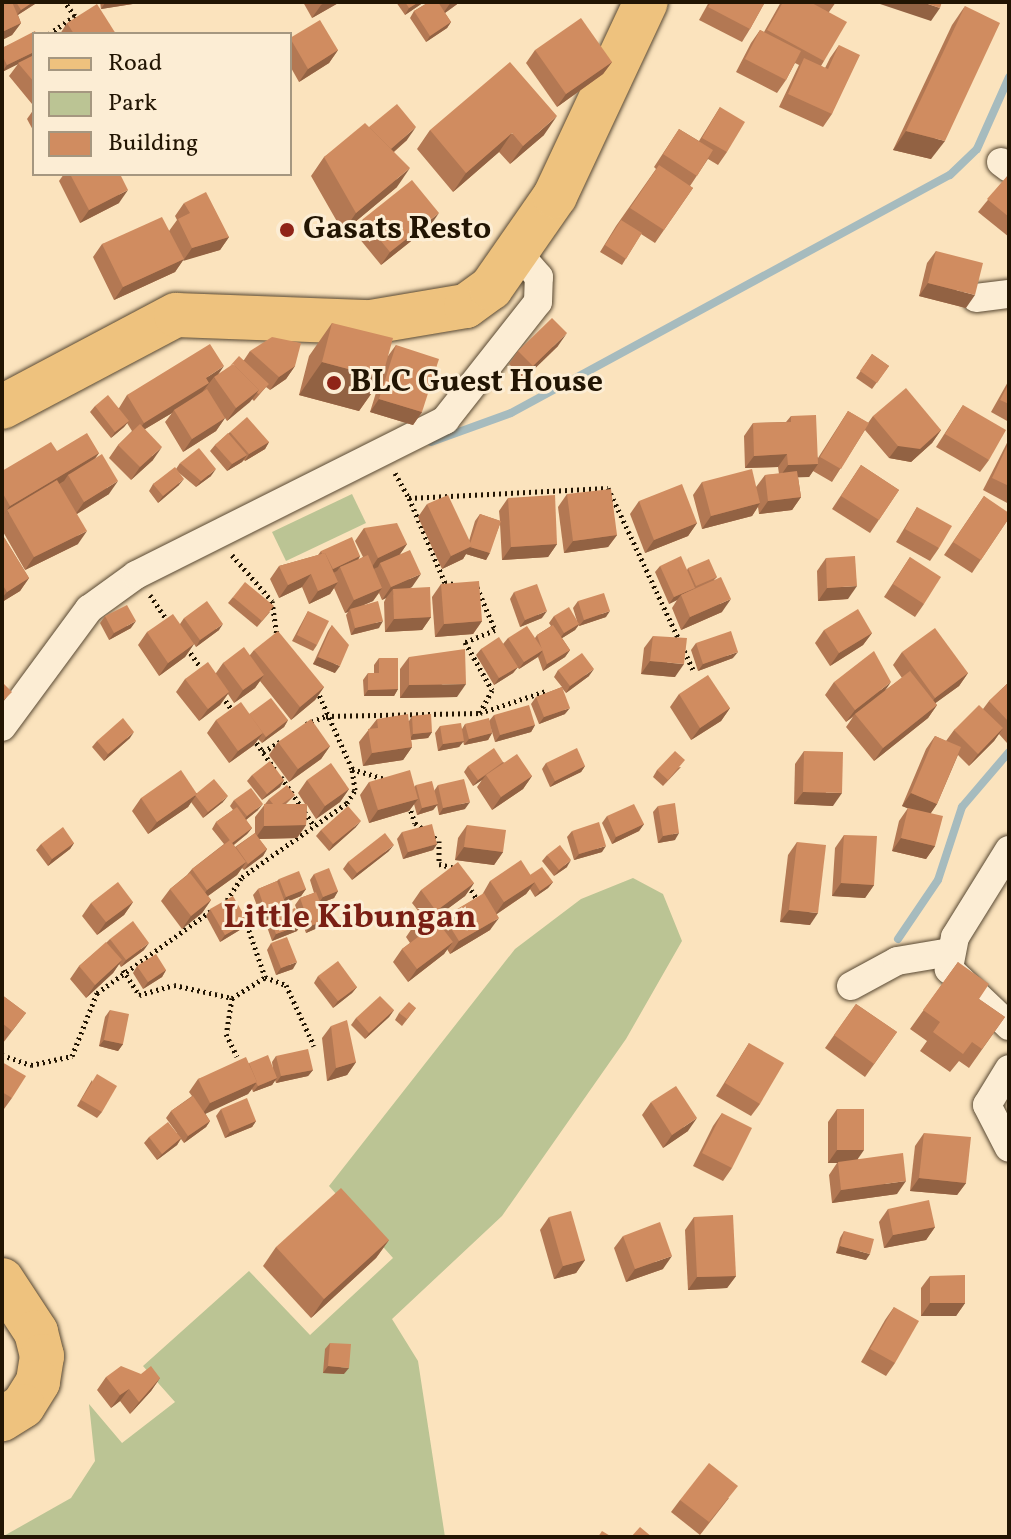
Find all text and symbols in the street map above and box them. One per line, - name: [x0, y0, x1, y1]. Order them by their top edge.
- legend: [32, 32, 292, 176]
- text: Road: [108, 47, 162, 81]
- text: Park: [108, 87, 157, 121]
- text: Building: [108, 127, 198, 161]
- place label: Gasats Resto: [303, 211, 491, 249]
- marker: Gasats Resto: [278, 221, 296, 239]
- place label: BLC Guest House: [350, 364, 603, 402]
- marker: BLC Guest House: [325, 374, 343, 392]
- district label: Little Kibungan: [223, 899, 477, 939]

